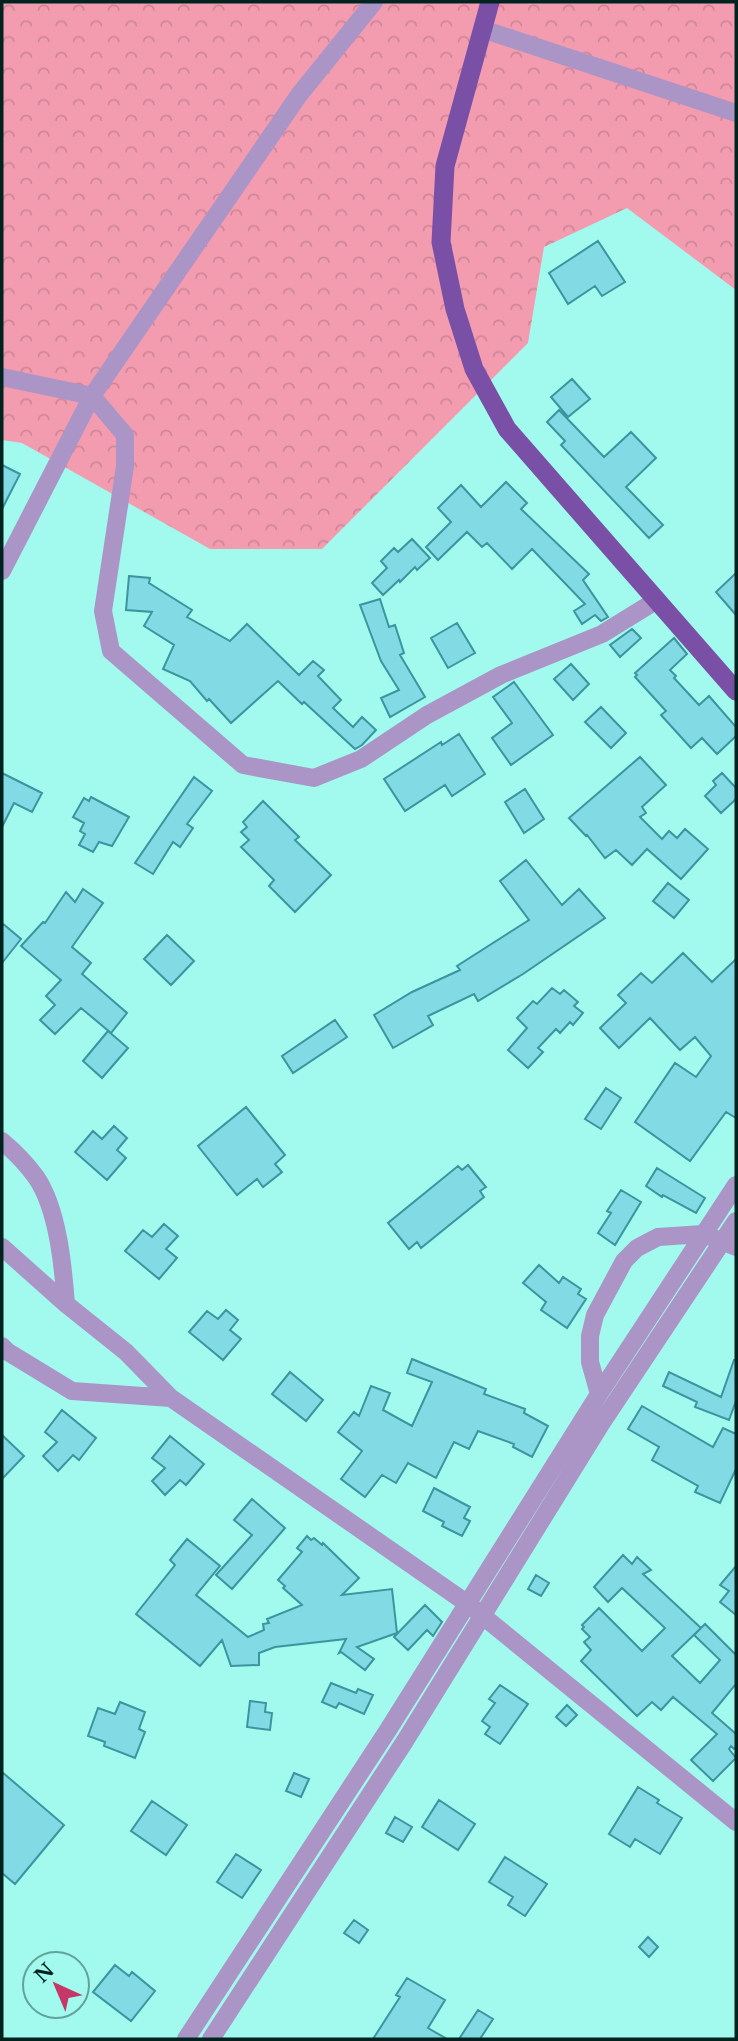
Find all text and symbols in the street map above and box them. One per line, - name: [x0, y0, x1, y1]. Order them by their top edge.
- north arrow: [21, 1950, 91, 2020]
- text: N: [30, 1959, 59, 1988]

